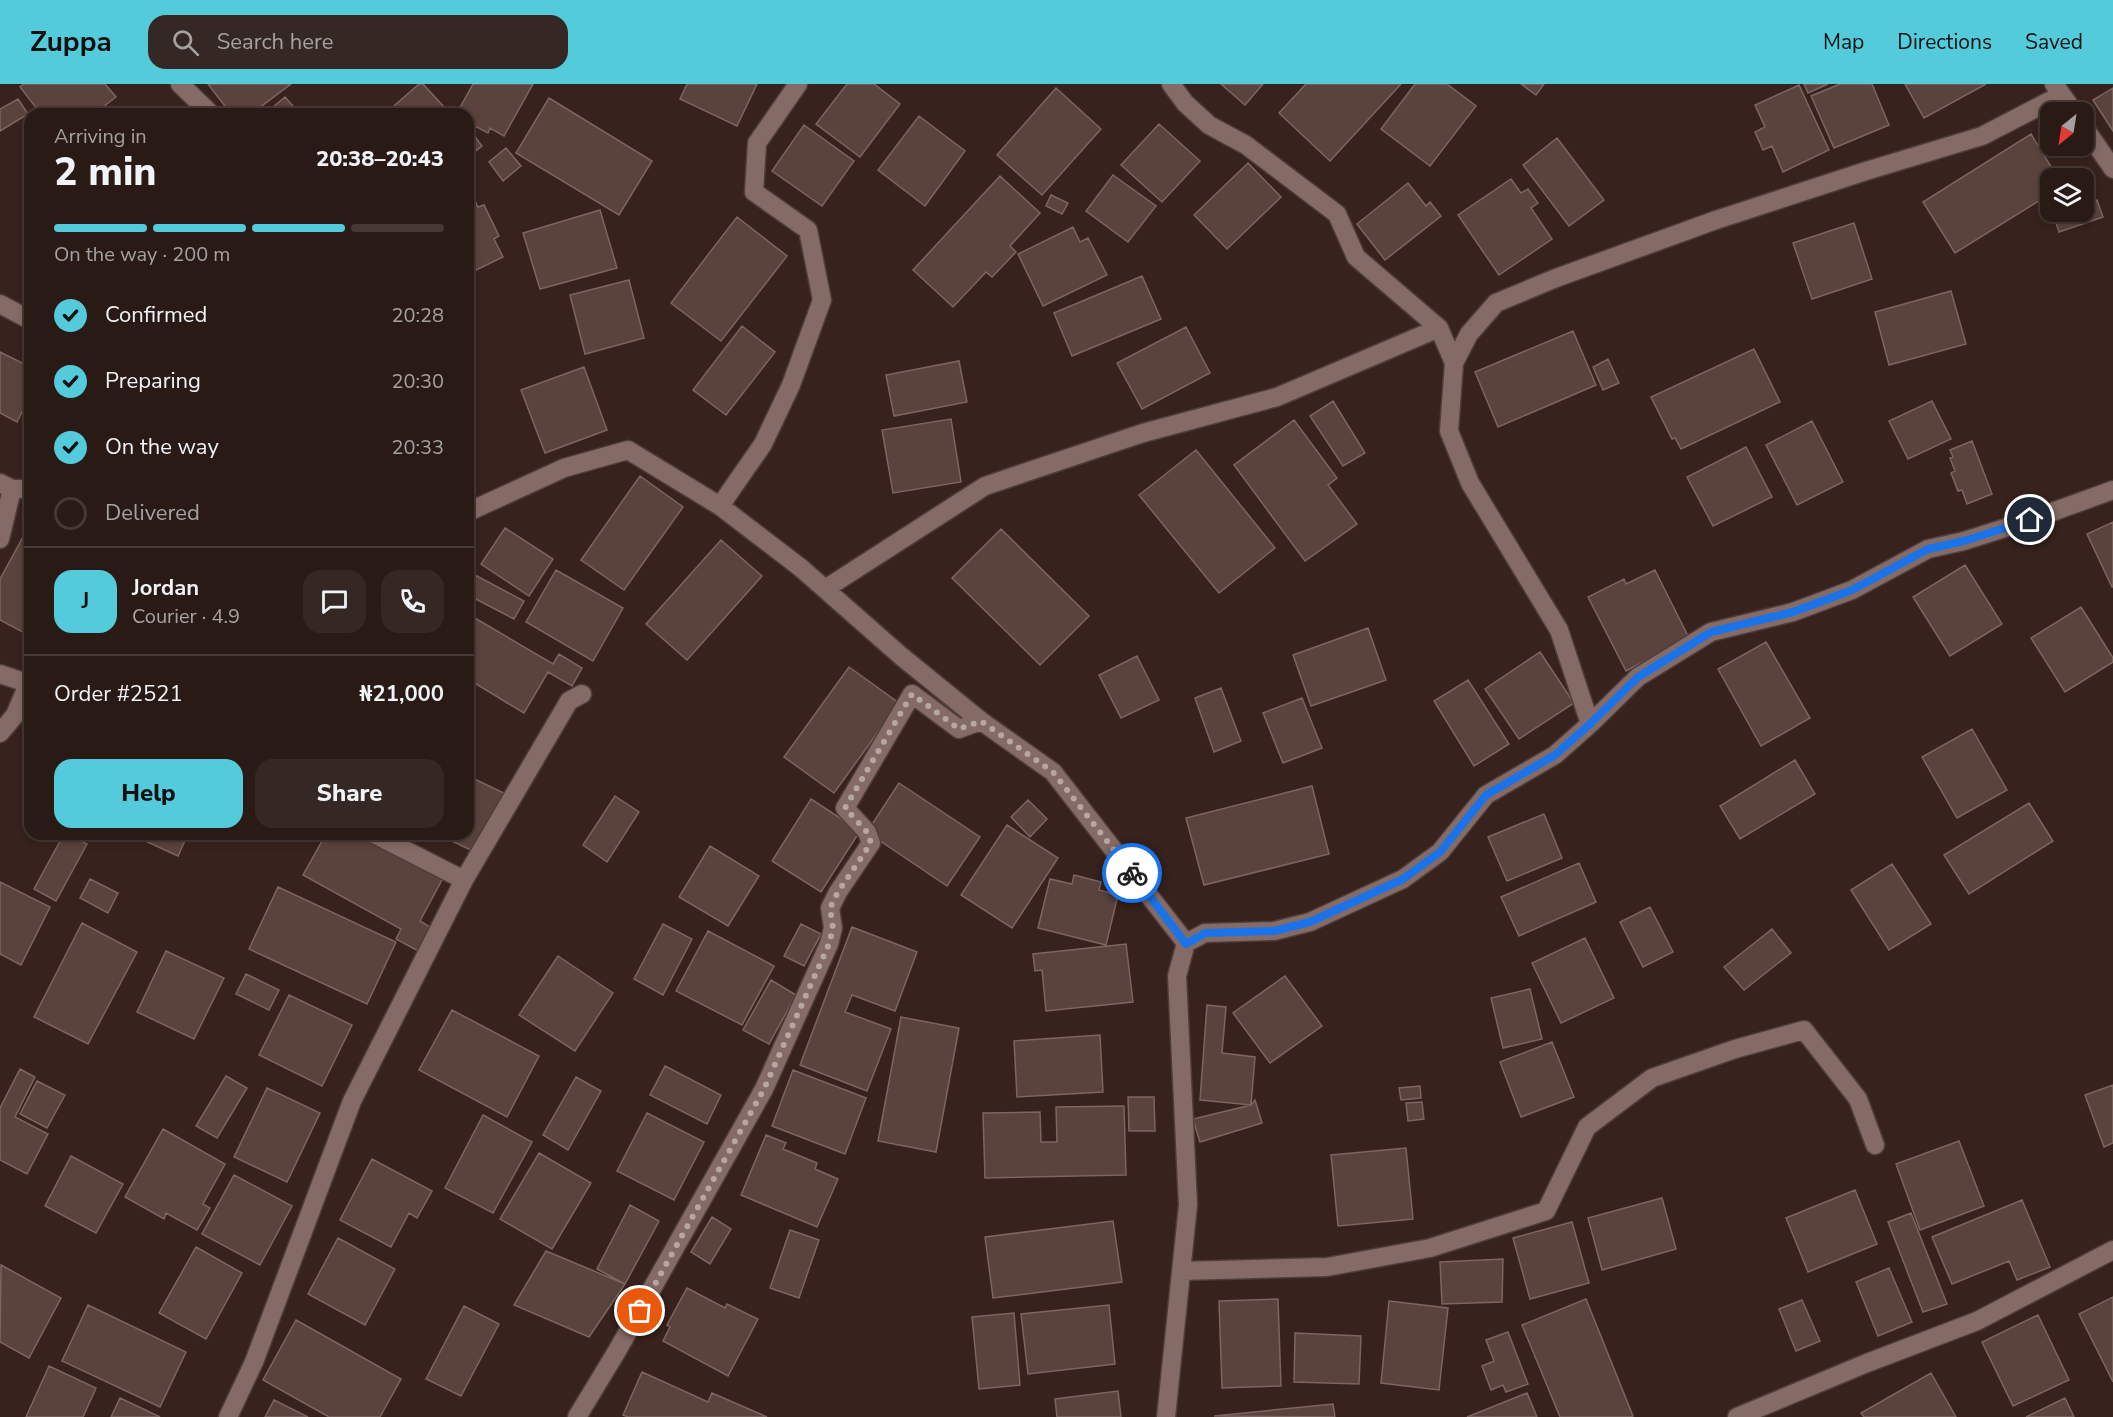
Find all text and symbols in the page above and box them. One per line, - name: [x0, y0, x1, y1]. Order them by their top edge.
- search box: [148, 15, 568, 69]
- text: Zuppa: [30, 23, 112, 61]
- icon: search: [169, 26, 202, 59]
- text: Search here: [217, 27, 333, 57]
- text: Map: [1823, 28, 1864, 56]
- text: Directions: [1897, 28, 1992, 56]
- text: Saved: [2025, 28, 2083, 56]
- north arrow: [2040, 102, 2094, 156]
- map controls: [2040, 102, 2094, 222]
- text: Arriving in: [54, 123, 147, 150]
- text: 20:38–20:43: [316, 144, 444, 174]
- text: 2 min: [54, 146, 157, 199]
- button: layers: [2040, 168, 2094, 222]
- text: On the way · 200 m: [54, 241, 230, 268]
- icon: check: [54, 299, 87, 332]
- text: Confirmed: [105, 300, 207, 330]
- text: 20:28: [391, 302, 444, 329]
- icon: check: [54, 365, 87, 398]
- text: Preparing: [105, 366, 201, 396]
- text: 20:30: [391, 368, 444, 395]
- icon: check: [54, 431, 87, 464]
- text: On the way: [105, 432, 219, 462]
- text: 20:33: [391, 434, 444, 461]
- pin: [2004, 494, 2055, 545]
- text: Delivered: [105, 498, 200, 528]
- icon: home: [2013, 503, 2046, 536]
- button: chat: [303, 570, 366, 633]
- button: phone: [381, 570, 444, 633]
- text: Jordan: [132, 573, 199, 603]
- text: J: [82, 586, 89, 616]
- text: Courier · 4.9: [132, 603, 240, 630]
- text: Order #2521: [54, 679, 183, 709]
- text: ₦21,000: [359, 679, 444, 709]
- button: Help: [54, 759, 243, 828]
- button: Share: [255, 759, 444, 828]
- courier: [1102, 843, 1162, 903]
- icon: bike: [1116, 857, 1149, 890]
- pin: [614, 1285, 665, 1336]
- icon: bag: [623, 1294, 656, 1327]

